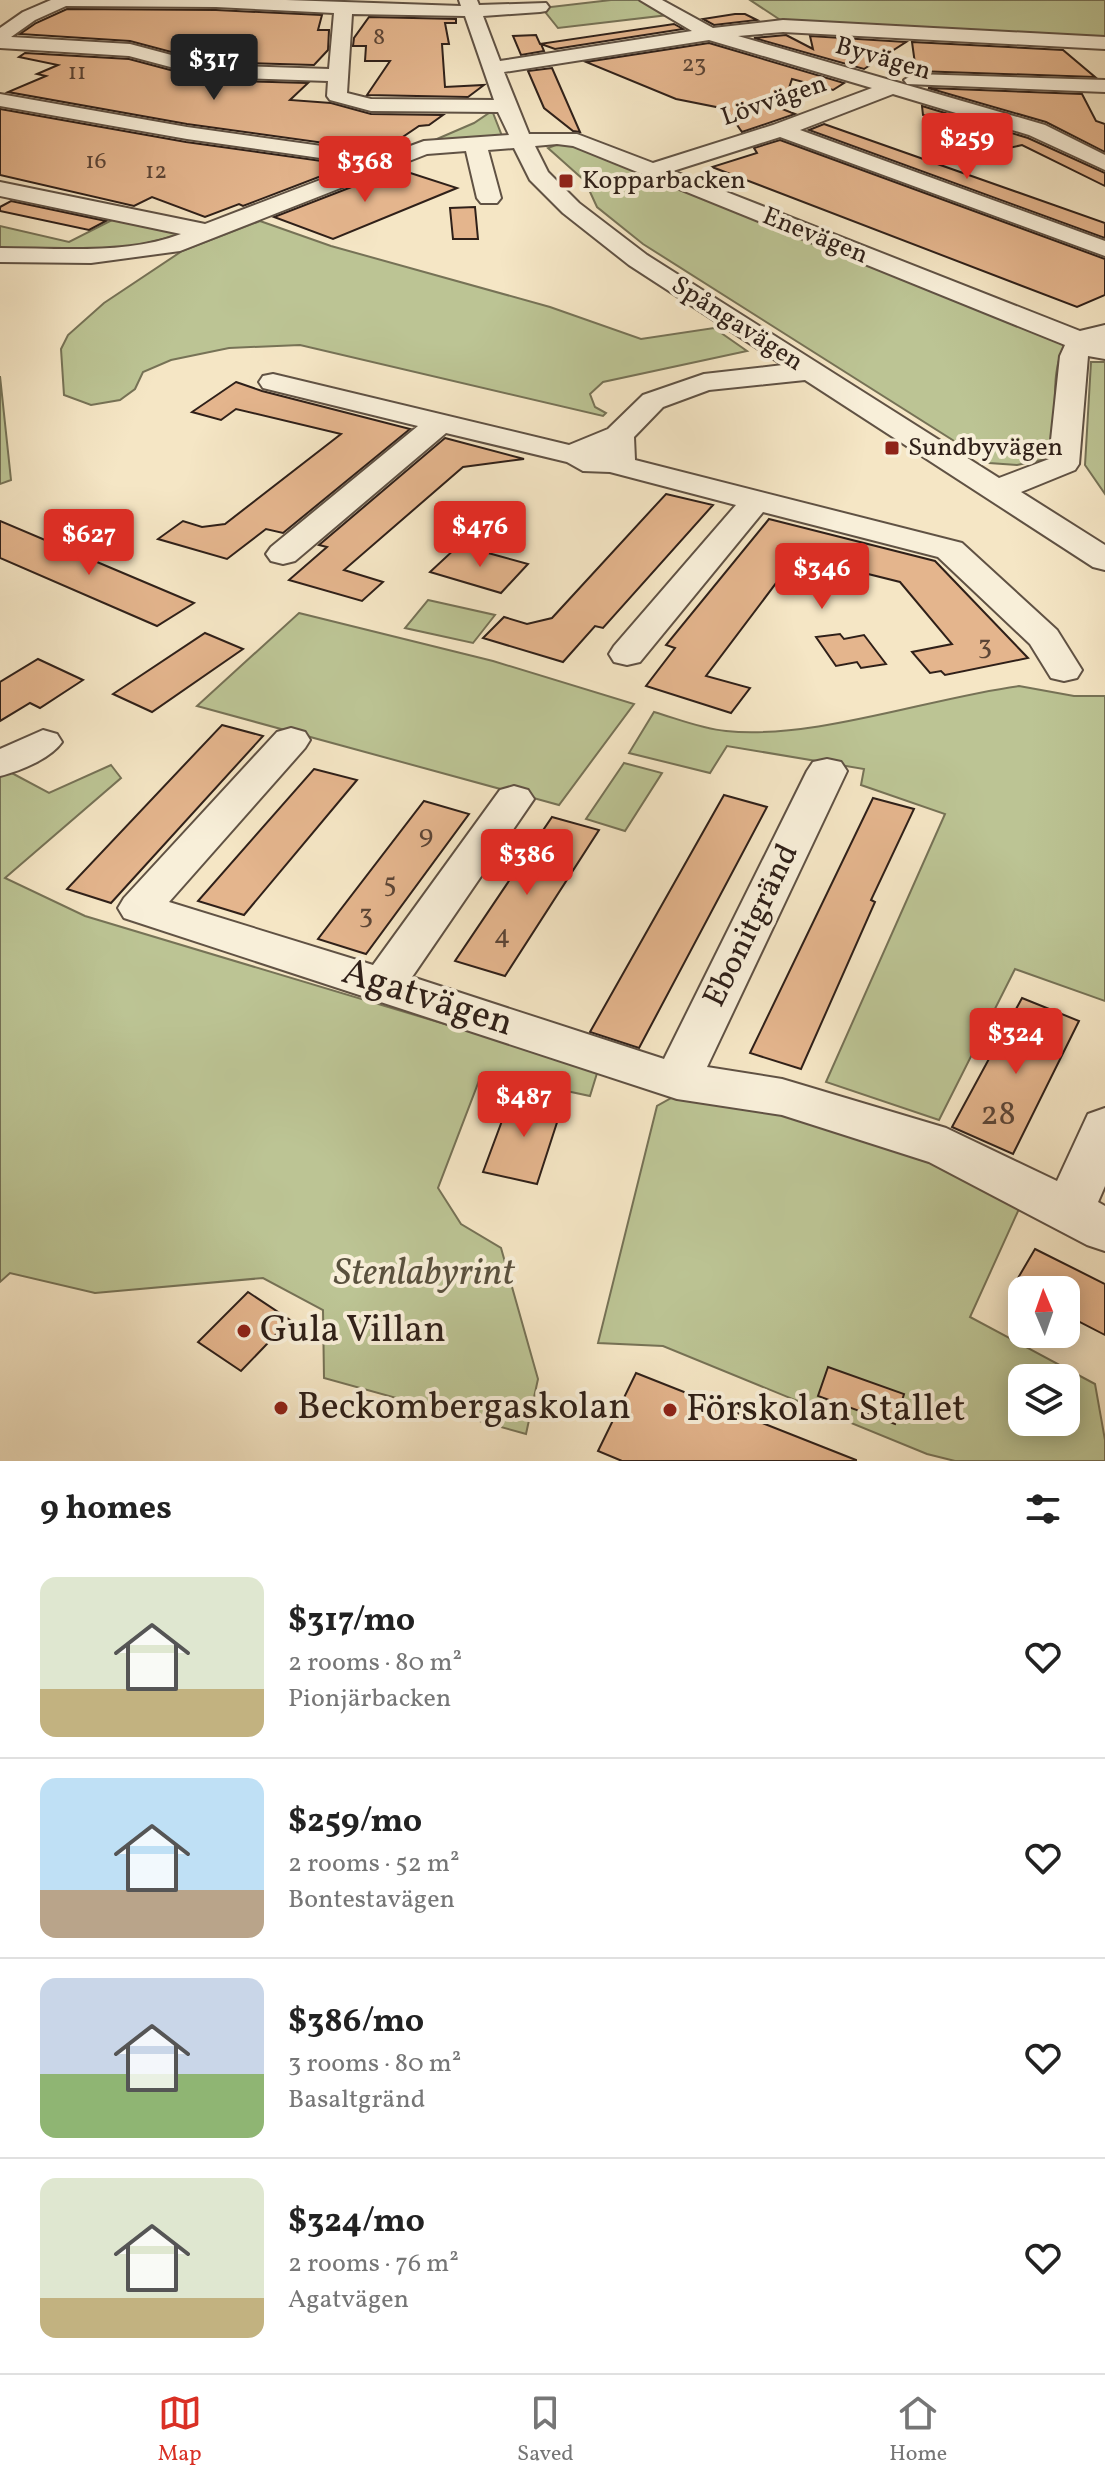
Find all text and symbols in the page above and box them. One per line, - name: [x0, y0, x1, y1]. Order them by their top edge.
- house number: 8: [373, 21, 385, 55]
- street label: Byvägen: [831, 28, 935, 90]
- pin: $317: [167, 34, 261, 102]
- text: $317: [189, 42, 239, 78]
- house number: 23: [682, 48, 706, 82]
- house number: 11: [68, 56, 86, 90]
- street label: Lövvägen: [716, 66, 832, 136]
- pin: $259: [920, 113, 1014, 181]
- text: $259: [940, 121, 994, 157]
- pin: $368: [318, 136, 412, 204]
- text: $368: [337, 144, 393, 180]
- house number: 16: [85, 145, 107, 179]
- house number: 12: [145, 155, 167, 189]
- place label: Kopparbacken: [582, 163, 746, 199]
- marker: Kopparbacken: [557, 172, 575, 190]
- street label: Enevägen: [757, 199, 873, 273]
- street label: Spångavägen: [664, 268, 810, 380]
- place label: Sundbyvägen: [908, 430, 1063, 466]
- marker: Sundbyvägen: [883, 439, 901, 457]
- pin: $476: [433, 501, 527, 569]
- pin: $627: [42, 509, 136, 577]
- text: $476: [452, 509, 508, 545]
- text: $627: [62, 517, 116, 553]
- pin: $346: [775, 543, 869, 611]
- text: $346: [793, 551, 851, 587]
- house number: 3: [978, 627, 992, 666]
- house number: 9: [419, 816, 433, 855]
- pin: $386: [480, 829, 574, 897]
- text: $386: [499, 837, 555, 873]
- street label: Ebonitgränd: [694, 837, 810, 1015]
- house number: 5: [383, 865, 397, 904]
- house number: 3: [359, 896, 373, 935]
- house number: 4: [494, 916, 510, 955]
- street label: Agatvägen: [335, 946, 519, 1052]
- pin: $324: [969, 1008, 1063, 1076]
- text: $324: [988, 1016, 1044, 1052]
- pin: $487: [477, 1071, 571, 1139]
- text: $487: [496, 1079, 552, 1115]
- house number: 28: [980, 1092, 1016, 1139]
- park label: Stenlabyrint: [334, 1248, 515, 1301]
- north arrow: [1008, 1276, 1080, 1348]
- map controls: [1008, 1276, 1080, 1436]
- place label: Gula Villan: [260, 1305, 446, 1358]
- marker: Gula Villan: [235, 1322, 253, 1340]
- button: layers: [1008, 1364, 1080, 1436]
- place label: Beckombergaskolan: [297, 1382, 631, 1435]
- place label: Förskolan Stallet: [686, 1384, 966, 1437]
- marker: Beckombergaskolan: [272, 1399, 290, 1417]
- marker: Förskolan Stallet: [661, 1401, 679, 1419]
- text: 9 homes: [40, 1486, 172, 1533]
- icon: filters: [1021, 1487, 1065, 1531]
- text: $317/mo: [288, 1598, 415, 1645]
- icon: home: [104, 1609, 200, 1705]
- icon: heart: [1021, 1635, 1065, 1679]
- text: 2 rooms · 80 m²: [288, 1645, 462, 1681]
- text: Pionjärbacken: [288, 1681, 451, 1717]
- text: $259/mo: [288, 1799, 422, 1846]
- icon: home: [104, 1810, 200, 1906]
- icon: heart: [1021, 1836, 1065, 1880]
- text: 2 rooms · 52 m²: [288, 1846, 460, 1882]
- text: Bontestavägen: [288, 1882, 455, 1918]
- text: $386/mo: [288, 1999, 424, 2046]
- icon: home: [104, 2010, 200, 2106]
- icon: heart: [1021, 2036, 1065, 2080]
- text: 3 rooms · 80 m²: [288, 2046, 461, 2082]
- text: Basaltgränd: [288, 2082, 425, 2118]
- text: $324/mo: [288, 2199, 425, 2246]
- icon: home: [104, 2210, 200, 2306]
- icon: heart: [1021, 2236, 1065, 2280]
- text: 2 rooms · 76 m²: [288, 2246, 459, 2282]
- text: Agatvägen: [288, 2282, 409, 2318]
- tab: Map: [158, 2391, 202, 2470]
- tab: Saved: [517, 2391, 574, 2470]
- tab: Home: [889, 2391, 947, 2470]

